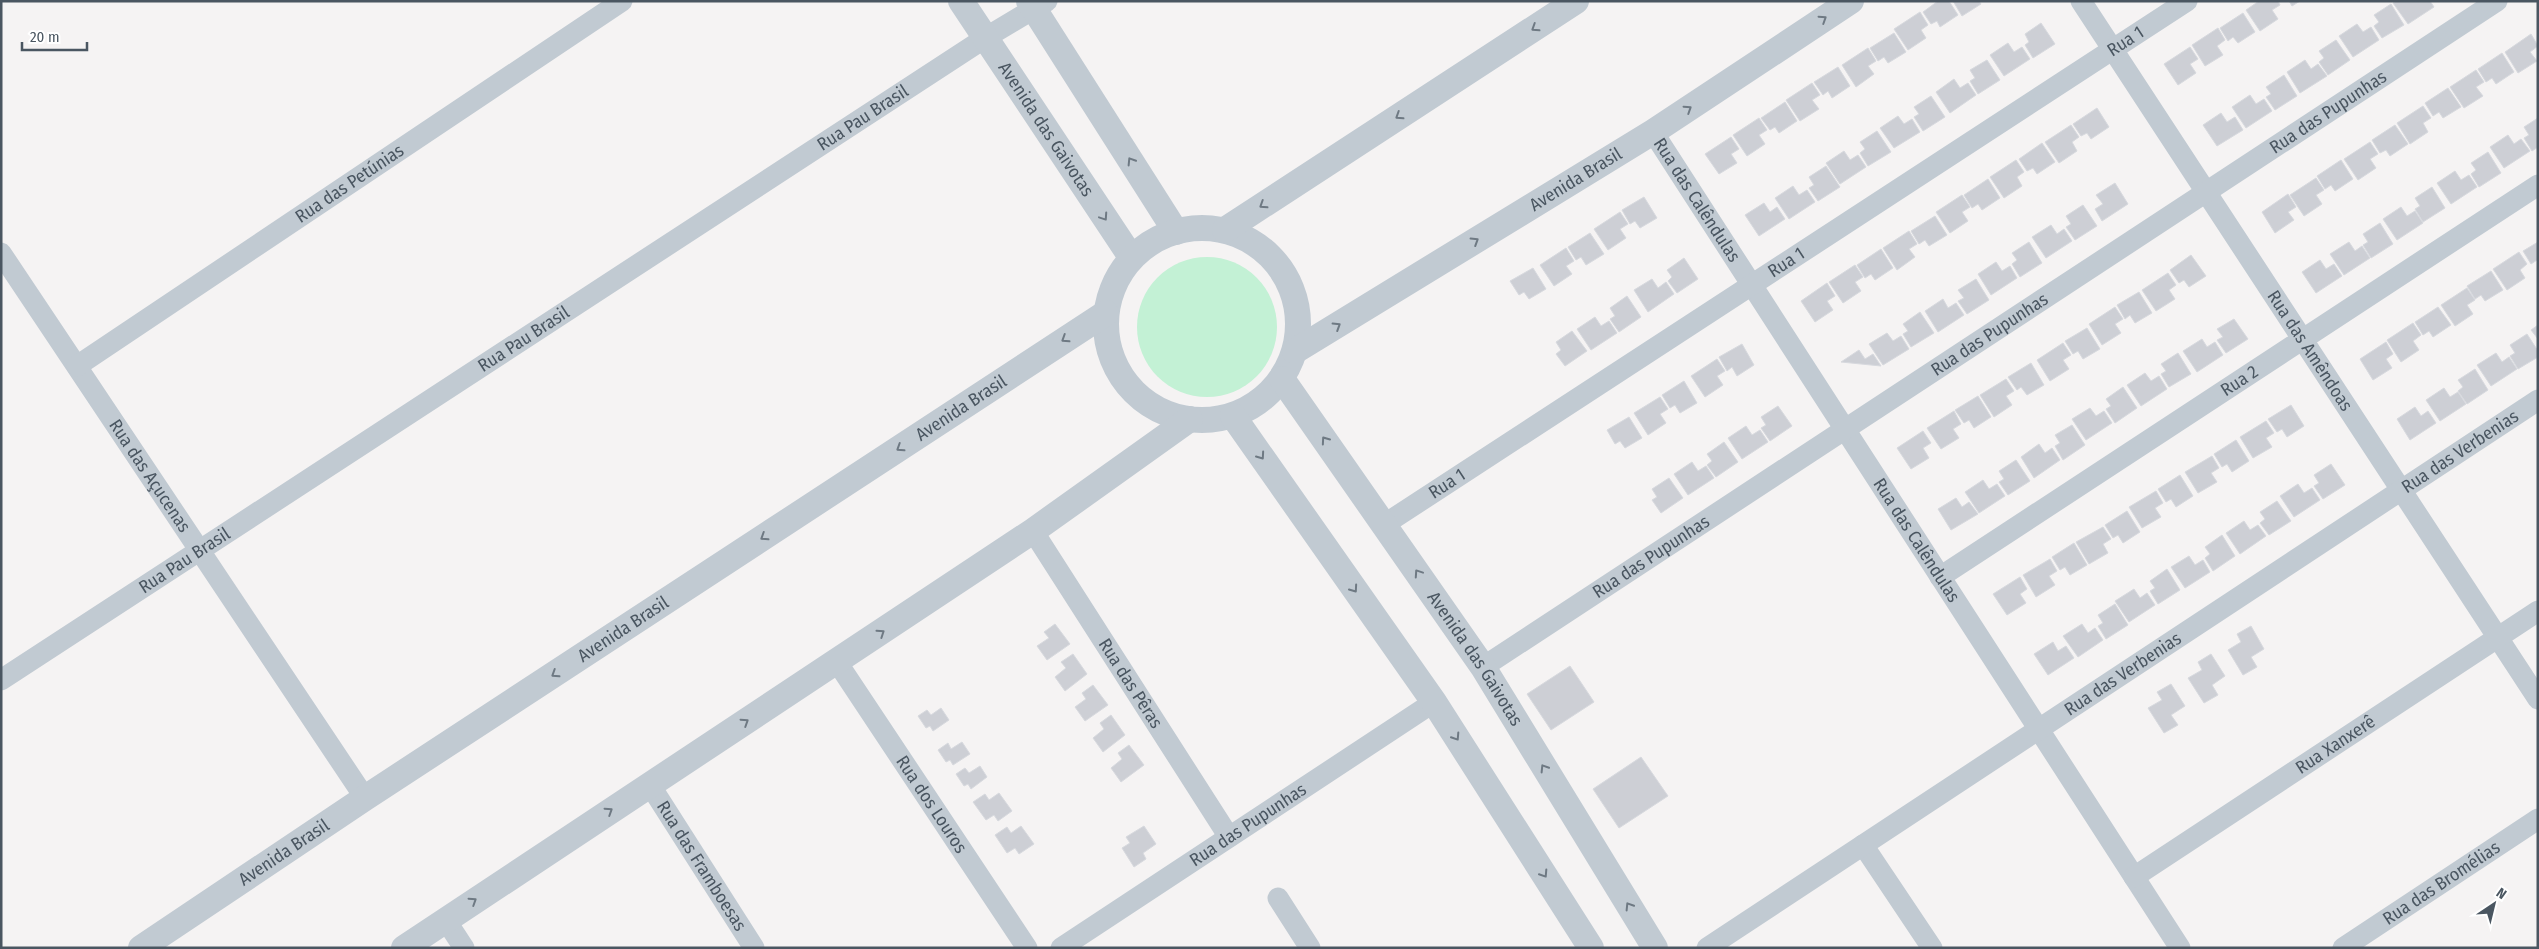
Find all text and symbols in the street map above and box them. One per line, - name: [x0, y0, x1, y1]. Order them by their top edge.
- one-way arrow: [1818, 16, 1827, 26]
- scale bar: [22, 20, 88, 52]
- street label: Rua 1: [2103, 21, 2148, 61]
- one-way arrow: [1532, 22, 1541, 31]
- text: 20 m: [30, 28, 60, 46]
- street label: Avenida das Gaivotas: [994, 58, 1099, 201]
- street label: Rua das Pupunhas: [2265, 65, 2391, 158]
- street label: Rua Pau Brasil: [813, 80, 913, 156]
- one-way arrow: [1682, 106, 1691, 115]
- one-way arrow: [1396, 110, 1405, 120]
- street label: Rua das Calêndulas: [1649, 134, 1745, 267]
- street label: Rua das Petúnias: [291, 139, 408, 228]
- street label: Avenida Brasil: [1525, 143, 1626, 216]
- one-way arrow: [1128, 158, 1137, 167]
- one-way arrow: [1259, 199, 1269, 208]
- one-way arrow: [1098, 211, 1107, 221]
- one-way arrow: [1470, 237, 1479, 247]
- street label: Rua 1: [1764, 242, 1809, 282]
- street label: Rua das Amêndoas: [2263, 286, 2358, 415]
- street label: Rua das Pupunhas: [1927, 288, 2052, 381]
- street label: Rua Pau Brasil: [474, 301, 574, 377]
- one-way arrow: [1331, 322, 1340, 332]
- one-way arrow: [1061, 333, 1070, 343]
- street label: Rua 2: [2217, 360, 2262, 401]
- street label: Avenida Brasil: [911, 370, 1011, 446]
- street label: Rua das Verbenias: [2397, 405, 2523, 498]
- street label: Rua das Açucenas: [104, 415, 196, 537]
- one-way arrow: [1322, 436, 1331, 445]
- one-way arrow: [896, 441, 905, 451]
- one-way arrow: [1255, 450, 1264, 460]
- street label: Rua 1: [1425, 464, 1469, 504]
- street label: Rua das Calêndulas: [1869, 474, 1965, 607]
- street label: Rua das Pupunhas: [1588, 510, 1714, 603]
- street label: Rua Pau Brasil: [135, 522, 234, 598]
- one-way arrow: [760, 530, 769, 540]
- one-way arrow: [1415, 569, 1424, 578]
- one-way arrow: [1348, 583, 1357, 593]
- street label: Avenida das Gaivotas: [1423, 587, 1528, 730]
- street label: Avenida Brasil: [573, 591, 673, 667]
- street label: Rua das Verbenias: [2060, 627, 2186, 720]
- one-way arrow: [875, 630, 884, 639]
- street label: Rua das Pêras: [1094, 634, 1168, 733]
- one-way arrow: [551, 667, 560, 677]
- street label: Rua Xanxerê: [2291, 710, 2379, 779]
- one-way arrow: [739, 719, 749, 728]
- one-way arrow: [1450, 732, 1460, 741]
- street label: Rua dos Louros: [891, 751, 972, 858]
- one-way arrow: [1541, 764, 1551, 773]
- street label: Rua das Pupunhas: [1185, 778, 1311, 871]
- street label: Rua das Framboesas: [652, 797, 751, 935]
- one-way arrow: [604, 808, 613, 818]
- street label: Avenida Brasil: [234, 814, 334, 890]
- street label: Rua das Bromélias: [2379, 836, 2505, 930]
- one-way arrow: [1538, 868, 1547, 878]
- north arrow: [2469, 879, 2519, 929]
- text: N: [2493, 884, 2509, 903]
- one-way arrow: [468, 898, 477, 907]
- one-way arrow: [1626, 903, 1636, 912]

